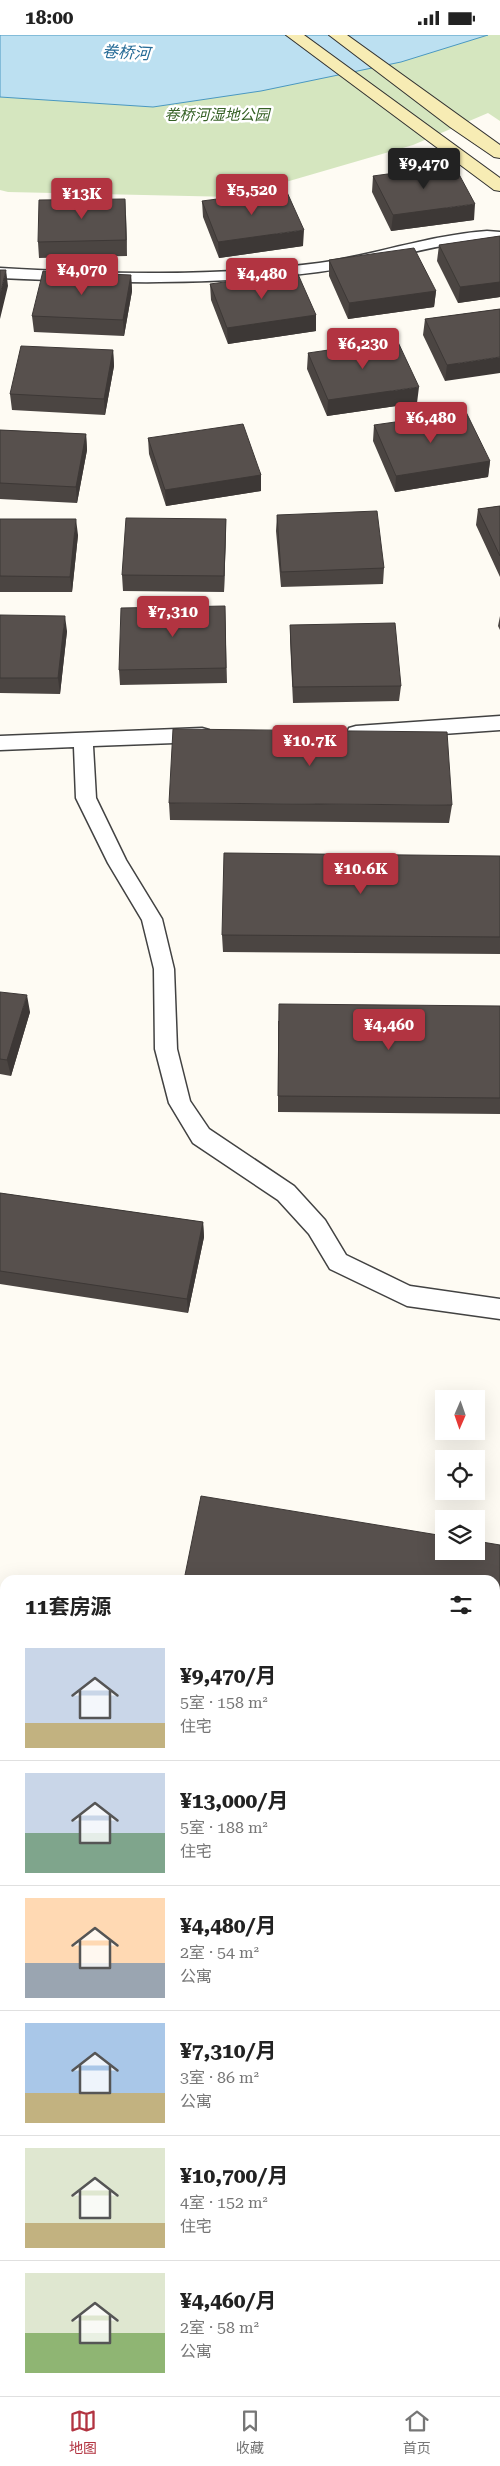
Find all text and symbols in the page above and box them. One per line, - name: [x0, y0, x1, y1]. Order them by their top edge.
- text: 18:00: [25, 6, 74, 29]
- water label: 卷桥河: [102, 42, 153, 63]
- park label: 卷桥河湿地公园: [164, 106, 271, 124]
- pin: ¥9,470: [383, 147, 465, 190]
- text: ¥9,470: [399, 154, 449, 173]
- pin: ¥5,520: [211, 173, 293, 216]
- pin: ¥13K: [52, 177, 112, 220]
- text: ¥5,520: [227, 180, 277, 199]
- text: ¥13K: [62, 184, 102, 203]
- pin: ¥4,070: [41, 253, 123, 296]
- pin: ¥4,480: [221, 257, 303, 300]
- text: ¥4,070: [57, 260, 107, 279]
- text: ¥4,480: [237, 264, 287, 283]
- pin: ¥6,230: [322, 327, 404, 370]
- text: ¥6,230: [338, 334, 388, 353]
- pin: ¥6,480: [390, 401, 472, 444]
- text: ¥6,480: [406, 408, 456, 427]
- pin: ¥7,310: [132, 595, 214, 638]
- text: ¥7,310: [148, 602, 198, 621]
- pin: ¥10.7K: [269, 725, 351, 767]
- text: ¥10.7K: [283, 731, 337, 750]
- pin: ¥10.6K: [320, 853, 402, 895]
- text: ¥10.6K: [334, 859, 388, 878]
- pin: ¥4,460: [348, 1009, 430, 1051]
- text: ¥4,460: [364, 1015, 414, 1034]
- north arrow: [435, 1390, 485, 1440]
- map controls: [435, 1390, 485, 1560]
- button: locate: [435, 1450, 485, 1500]
- button: layers: [435, 1510, 485, 1560]
- icon: filters: [447, 1591, 475, 1619]
- text: 11套房源: [25, 1595, 112, 1619]
- text: ¥9,470/月: [180, 1664, 276, 1688]
- icon: home: [65, 1668, 125, 1728]
- text: 5室 · 158 m²: [180, 1693, 268, 1712]
- text: 住宅: [180, 1717, 212, 1736]
- text: ¥13,000/月: [180, 1789, 288, 1813]
- icon: home: [65, 1793, 125, 1853]
- text: 5室 · 188 m²: [180, 1818, 268, 1837]
- text: 住宅: [180, 1842, 212, 1861]
- text: ¥4,480/月: [180, 1914, 276, 1938]
- icon: home: [65, 1918, 125, 1978]
- text: 2室 · 54 m²: [180, 1943, 259, 1962]
- text: 公寓: [180, 1967, 212, 1986]
- text: ¥7,310/月: [180, 2039, 276, 2063]
- icon: home: [65, 2043, 125, 2103]
- text: 3室 · 86 m²: [180, 2068, 259, 2087]
- text: 公寓: [180, 2092, 212, 2111]
- text: ¥10,700/月: [180, 2164, 288, 2188]
- icon: home: [65, 2168, 125, 2228]
- text: 4室 · 152 m²: [180, 2193, 268, 2212]
- text: 住宅: [180, 2217, 212, 2236]
- text: ¥4,460/月: [180, 2289, 276, 2313]
- icon: home: [65, 2293, 125, 2353]
- text: 2室 · 58 m²: [180, 2318, 259, 2337]
- text: 公寓: [180, 2342, 212, 2361]
- tab: 地图: [69, 2407, 97, 2457]
- tab: 收藏: [236, 2407, 264, 2457]
- tab: 首页: [403, 2407, 431, 2457]

